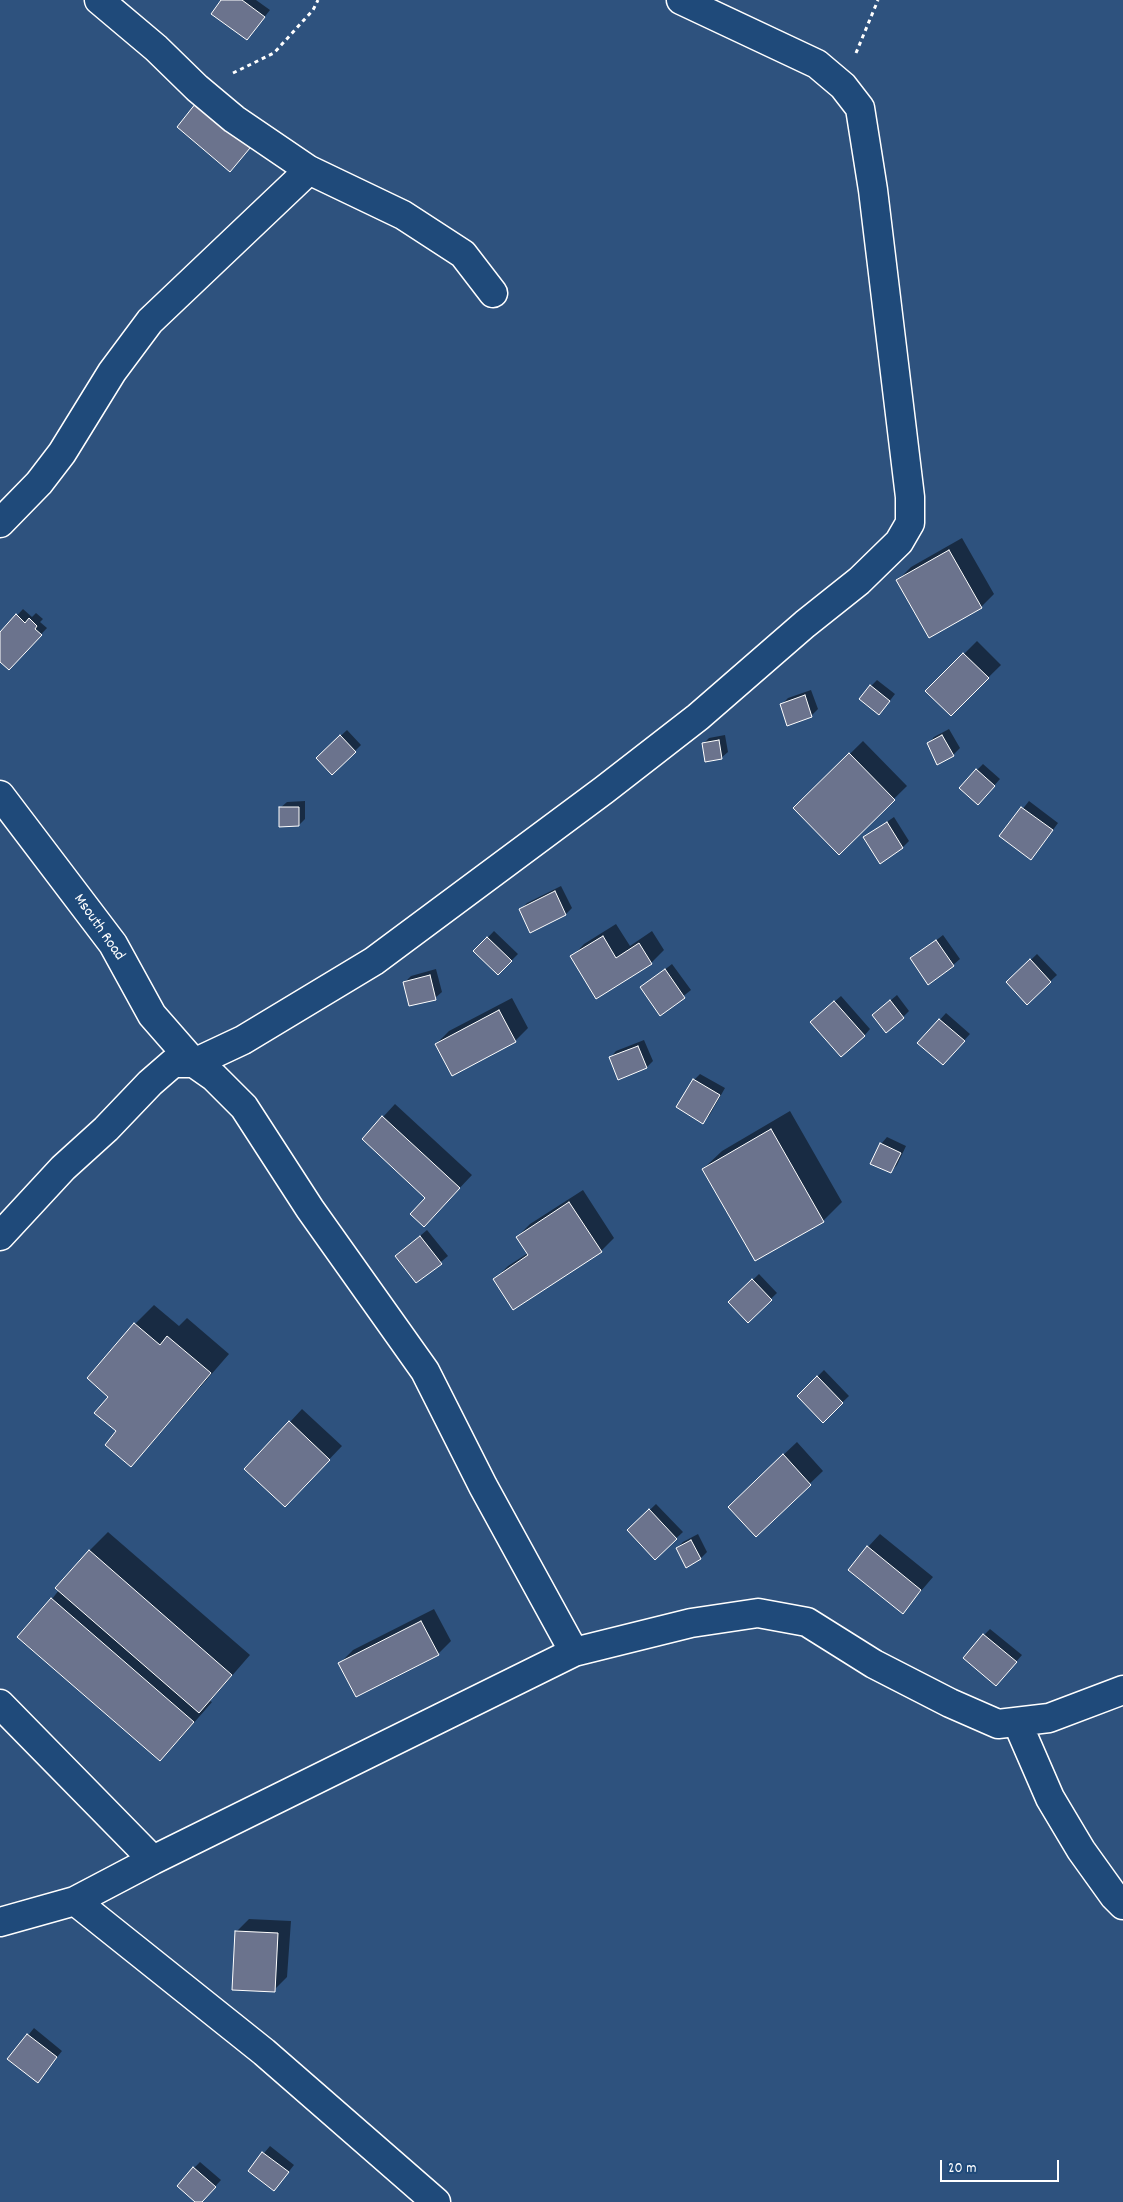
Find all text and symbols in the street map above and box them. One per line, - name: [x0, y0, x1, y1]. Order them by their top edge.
- street label: Msouth Road: [68, 891, 128, 965]
- scale bar: [943, 2150, 1062, 2182]
- text: 20 m: [948, 2158, 976, 2180]

